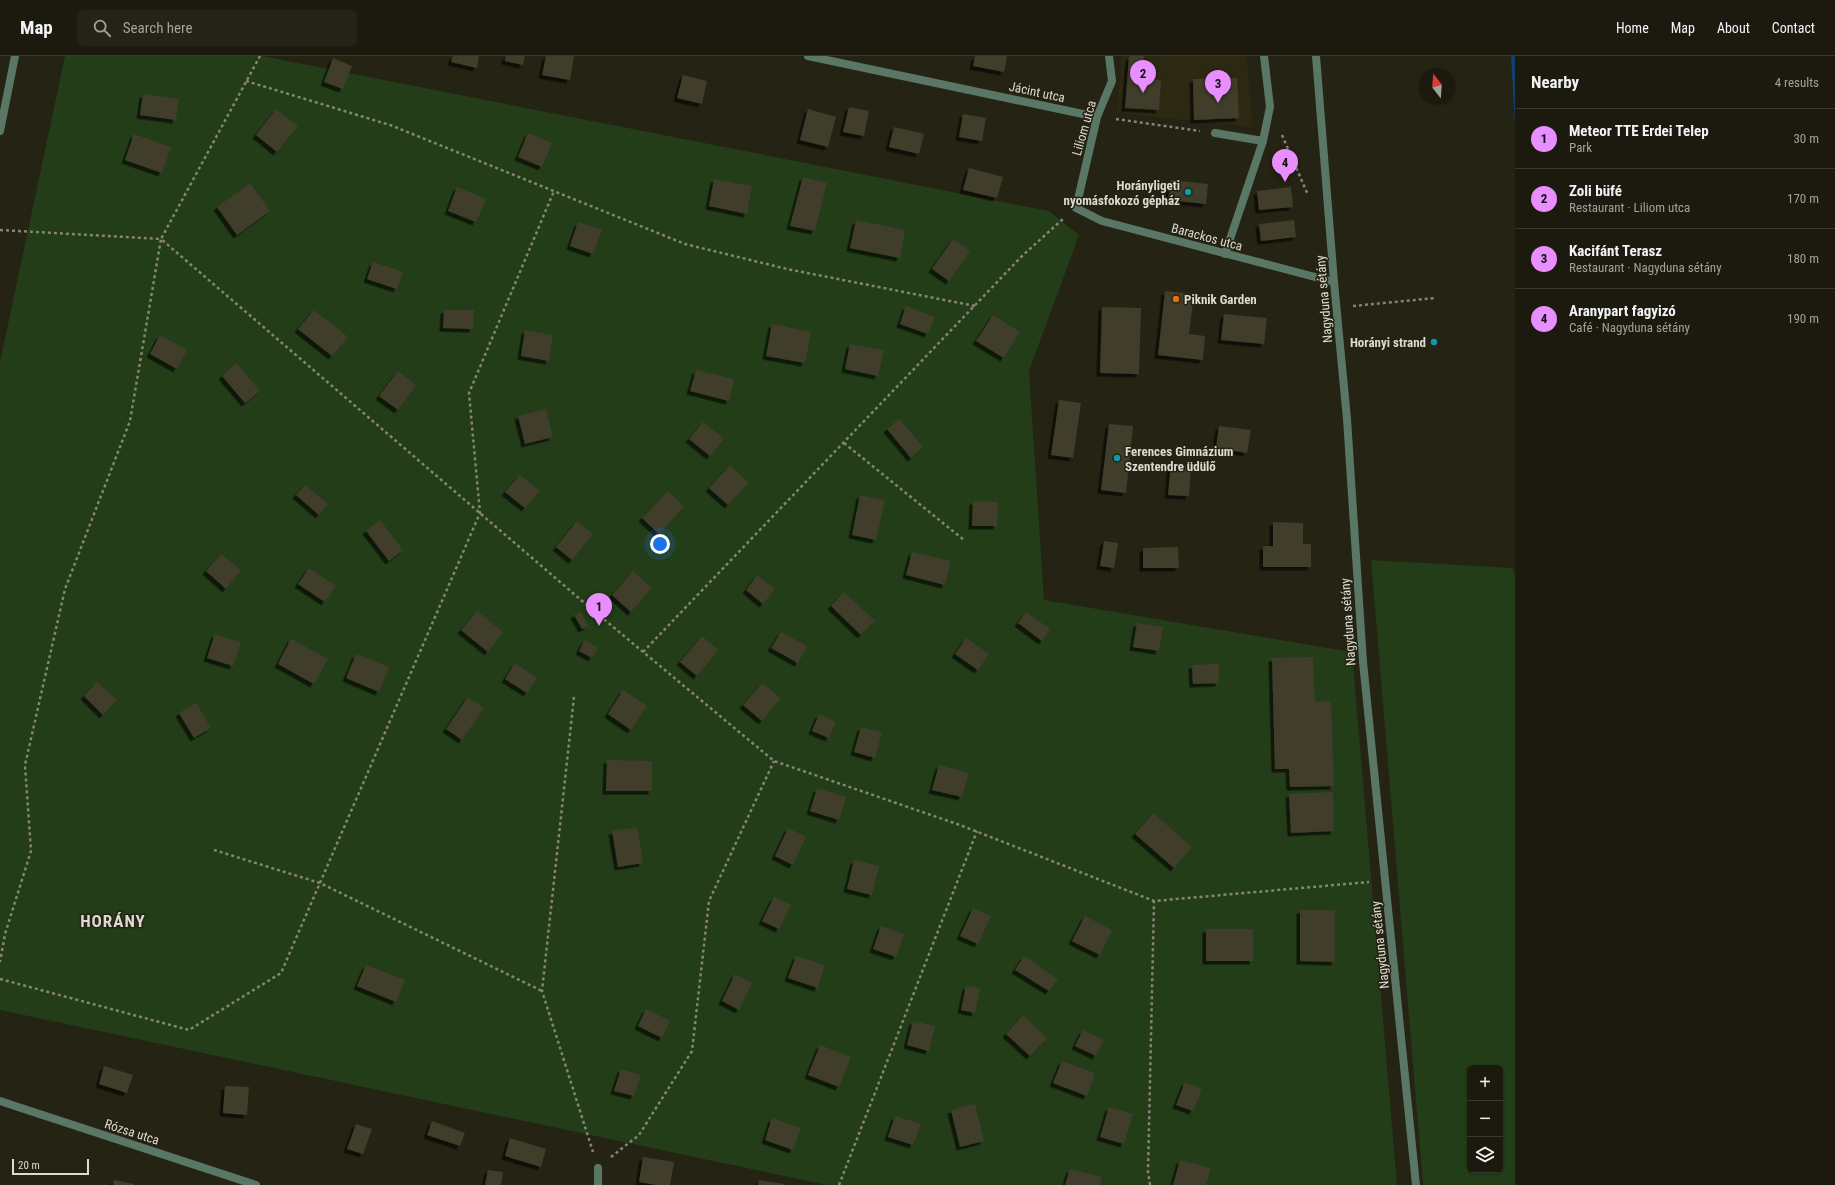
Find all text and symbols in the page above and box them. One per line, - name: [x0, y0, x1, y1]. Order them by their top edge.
- search box: [77, 10, 357, 46]
- text: Map: [20, 16, 53, 39]
- icon: search: [91, 17, 113, 39]
- text: Search here: [123, 19, 193, 37]
- text: Home: [1616, 20, 1649, 36]
- text: Map: [1671, 20, 1695, 36]
- text: About: [1717, 20, 1750, 36]
- text: Contact: [1772, 20, 1815, 36]
- pin: 2: [1130, 60, 1156, 93]
- north arrow: [1419, 68, 1455, 104]
- pin: 3: [1205, 70, 1231, 103]
- text: Nearby: [1531, 72, 1579, 92]
- text: 4 results: [1775, 75, 1819, 90]
- street label: Jácint utca: [1008, 79, 1066, 105]
- street label: Liliom utca: [1069, 99, 1099, 157]
- text: Meteor TTE Erdei Telep: [1569, 122, 1709, 140]
- text: 1: [1541, 131, 1547, 146]
- text: 30 m: [1793, 131, 1819, 146]
- text: Park: [1569, 140, 1592, 155]
- pin: 4: [1272, 149, 1298, 182]
- place label: Horányligeti nyomásfokozó gépház: [1064, 178, 1180, 208]
- text: Zoli büfé: [1569, 182, 1622, 200]
- marker: Horányligeti nyomásfokozó gépház: [1183, 187, 1193, 197]
- text: 2: [1541, 191, 1547, 206]
- text: 170 m: [1787, 191, 1819, 206]
- text: Restaurant · Liliom utca: [1569, 200, 1690, 215]
- street label: Barackos utca: [1170, 220, 1244, 254]
- text: Kacifánt Terasz: [1569, 242, 1662, 260]
- text: 3: [1541, 251, 1547, 266]
- text: 180 m: [1787, 251, 1819, 266]
- street label: Nagyduna sétány: [1313, 254, 1335, 344]
- text: Restaurant · Nagyduna sétány: [1569, 260, 1722, 275]
- place label: Piknik Garden: [1184, 292, 1257, 307]
- marker: Piknik Garden: [1171, 294, 1181, 304]
- text: Aranypart fagyizó: [1569, 302, 1676, 320]
- text: 4: [1541, 311, 1547, 326]
- text: 190 m: [1787, 311, 1819, 326]
- text: Café · Nagyduna sétány: [1569, 320, 1690, 335]
- place label: Horányi strand: [1350, 335, 1426, 350]
- marker: Horányi strand: [1429, 337, 1439, 347]
- place label: Ferences Gimnázium Szentendre üdülő: [1125, 444, 1233, 474]
- marker: Ferences Gimnázium Szentendre üdülő: [1112, 453, 1122, 463]
- your location: [650, 534, 670, 554]
- street label: Nagyduna sétány: [1337, 577, 1359, 666]
- pin: 1: [586, 593, 612, 626]
- street label: Nagyduna sétány: [1368, 900, 1392, 990]
- district label: HORÁNY: [80, 911, 146, 931]
- map controls: [1467, 1065, 1503, 1173]
- button: +: [1467, 1065, 1503, 1101]
- button: −: [1467, 1101, 1503, 1137]
- street label: Rózsa utca: [103, 1116, 161, 1148]
- button: layers: [1467, 1137, 1503, 1173]
- scale bar: [12, 1157, 89, 1176]
- text: 20 m: [18, 1159, 40, 1172]

